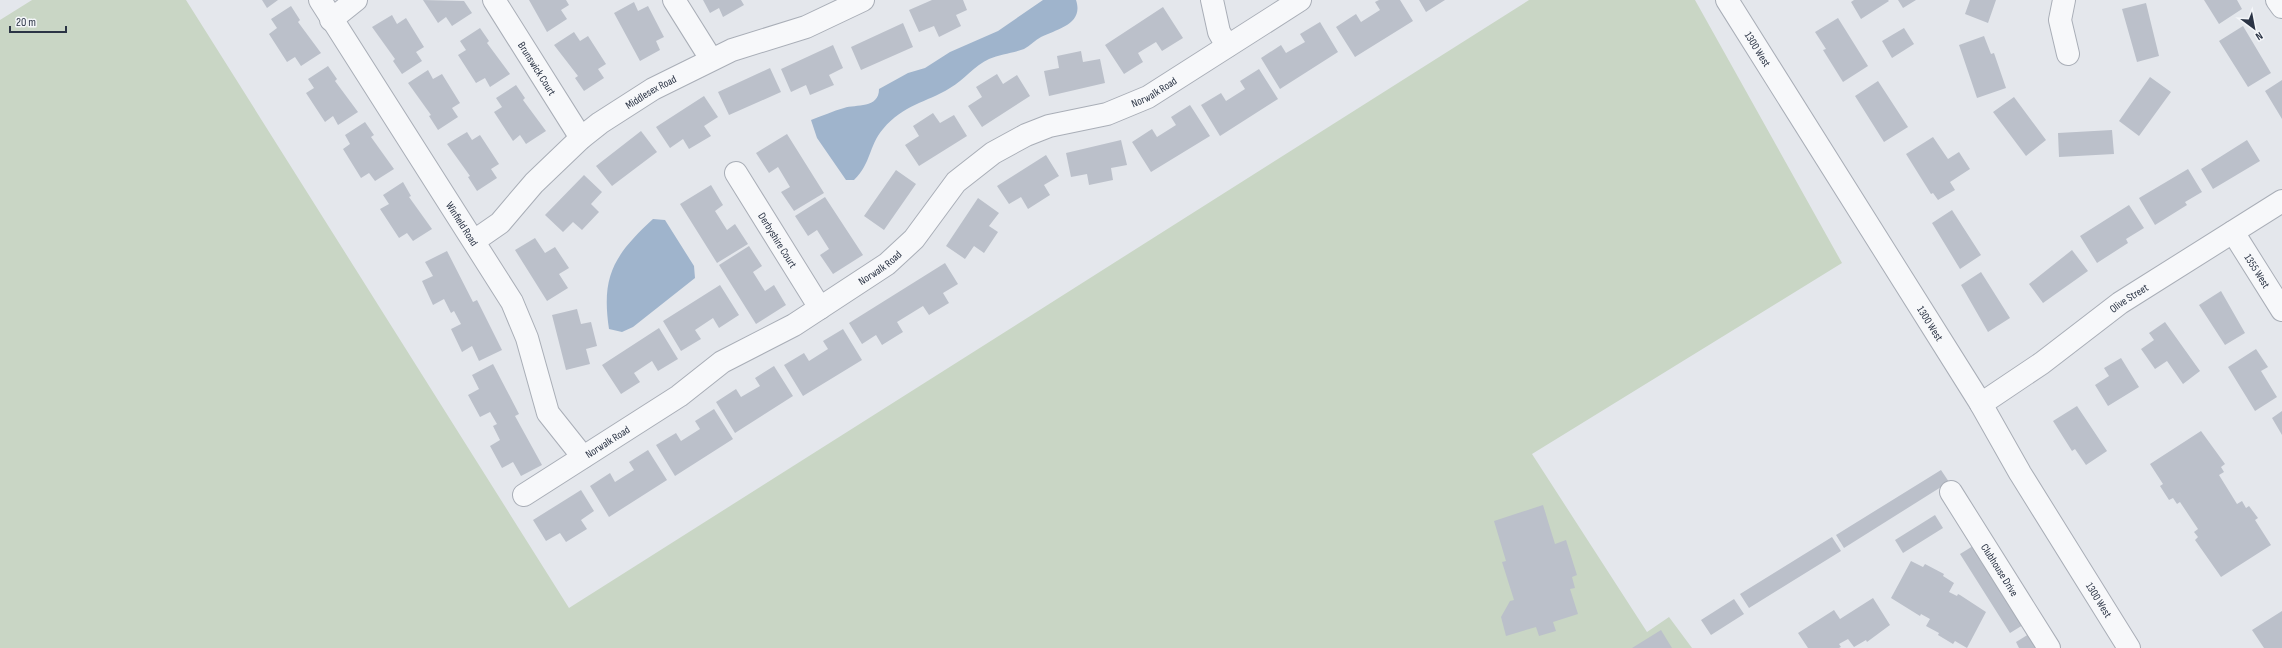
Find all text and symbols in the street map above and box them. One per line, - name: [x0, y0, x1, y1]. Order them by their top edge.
- scale bar: [10, 8, 66, 34]
- north arrow: [2234, 8, 2274, 48]
- text: 20 m: [16, 15, 36, 30]
- street label: 1300 West: [1742, 29, 1774, 70]
- text: N: [2253, 29, 2265, 43]
- street label: Brunswick Court: [515, 39, 559, 98]
- street label: Middlesex Road: [623, 72, 679, 112]
- street label: Norwalk Road: [1129, 74, 1179, 110]
- street label: Winfield Road: [443, 199, 481, 249]
- street label: Derbyshire Court: [756, 210, 800, 271]
- street label: Norwalk Road: [856, 247, 904, 288]
- street label: 1355 West: [2242, 251, 2273, 291]
- street label: Olive Street: [2107, 280, 2151, 315]
- street label: 1300 West: [1915, 304, 1946, 344]
- street label: Norwalk Road: [583, 423, 632, 461]
- street label: Clubhouse Drive: [1979, 541, 2021, 599]
- street label: 1300 West: [2083, 580, 2115, 620]

